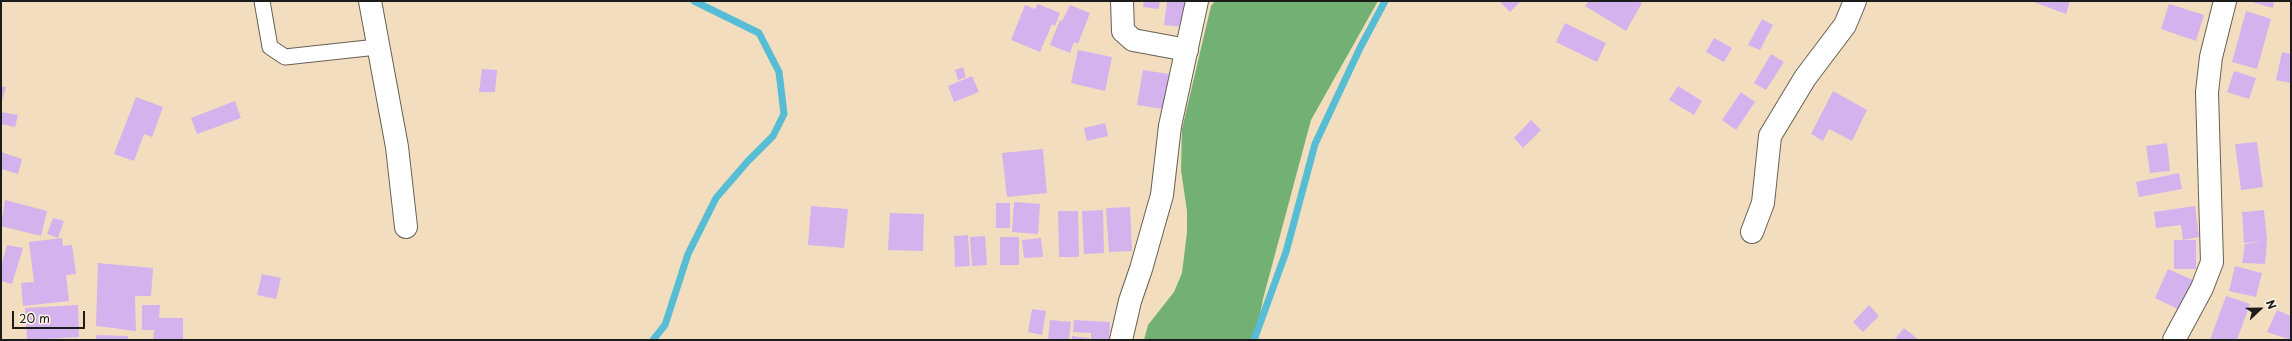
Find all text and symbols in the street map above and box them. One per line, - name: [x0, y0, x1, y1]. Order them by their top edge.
- north arrow: [2240, 289, 2280, 329]
- text: N: [2262, 297, 2281, 312]
- scale bar: [14, 303, 87, 329]
- text: 20 m: [19, 309, 50, 327]

